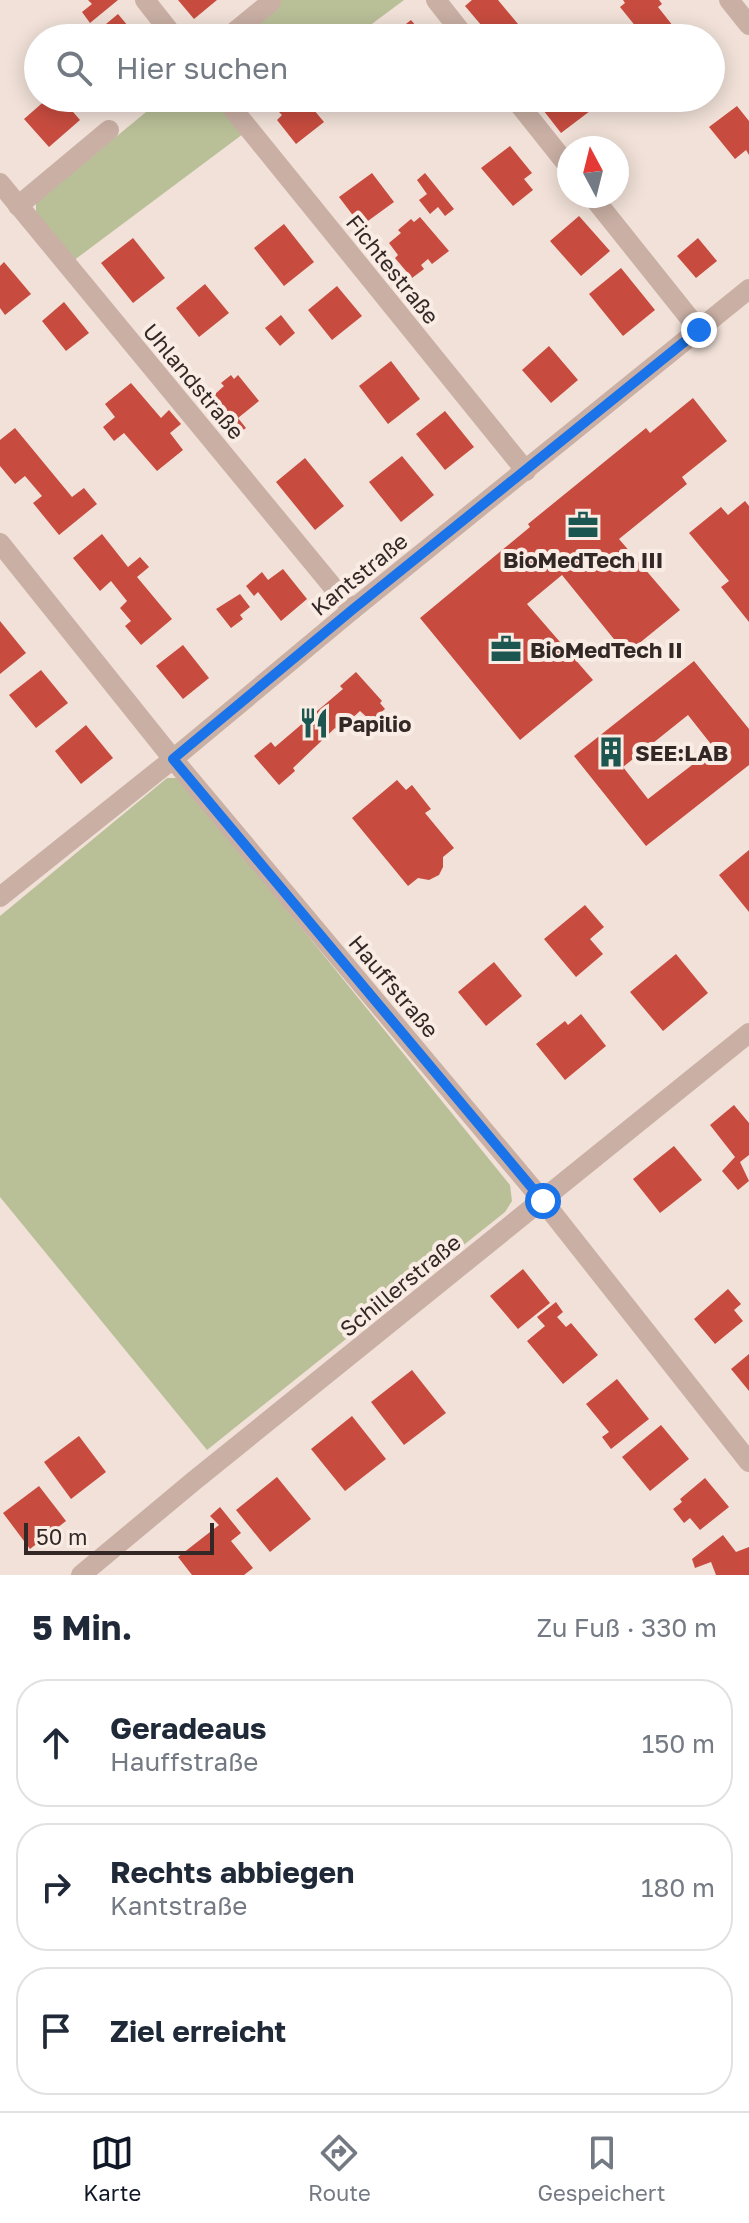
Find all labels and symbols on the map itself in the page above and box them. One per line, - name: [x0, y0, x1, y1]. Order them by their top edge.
- north arrow: [557, 136, 629, 208]
- street label: Fichtestraße: [341, 209, 445, 329]
- route end: [681, 312, 717, 348]
- street label: Uhlandstraße: [138, 318, 250, 444]
- office icon: BioMedTech III: [566, 508, 600, 542]
- street label: Kantstraße: [305, 527, 413, 621]
- place label: BioMedTech III: [503, 546, 663, 573]
- office icon: BioMedTech II: [489, 632, 523, 666]
- place label: BioMedTech II: [530, 636, 683, 663]
- restaurant icon: Papilio: [297, 706, 331, 740]
- place label: Papilio: [338, 710, 411, 737]
- building icon: SEE:LAB: [594, 735, 628, 769]
- place label: SEE:LAB: [635, 739, 728, 766]
- street label: Hauffstraße: [343, 929, 445, 1043]
- route start: [525, 1183, 561, 1219]
- street label: Schillerstraße: [334, 1228, 466, 1342]
- scale bar: [24, 1519, 214, 1555]

